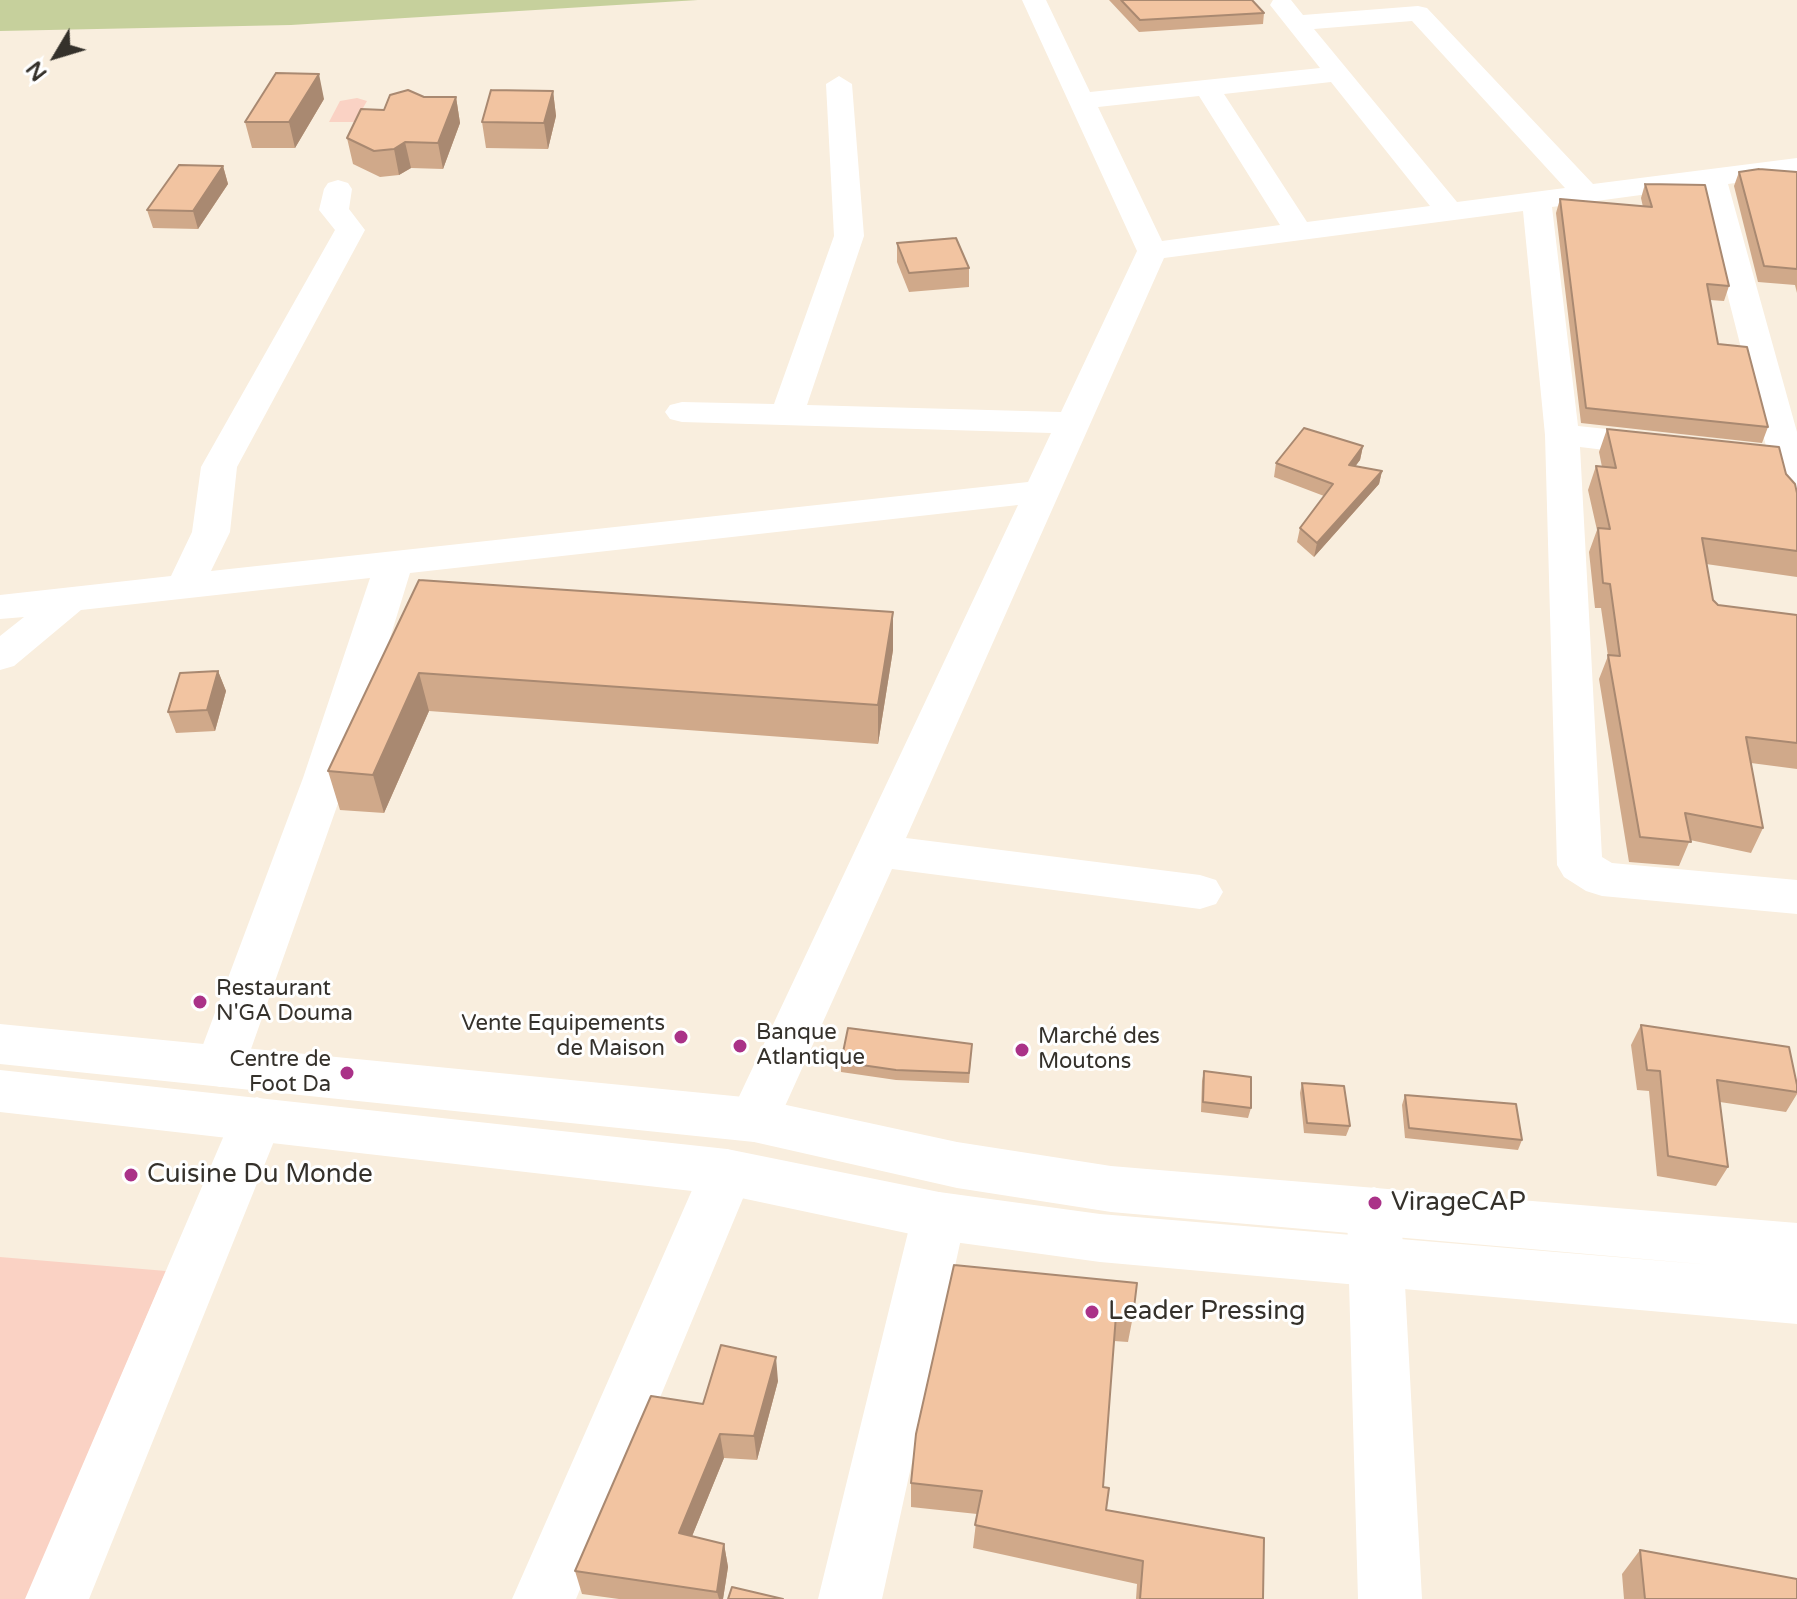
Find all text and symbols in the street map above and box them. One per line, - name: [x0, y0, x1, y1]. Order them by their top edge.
- north arrow: [16, 16, 96, 96]
- text: N: [21, 56, 53, 86]
- place label: Restaurant N'GA Douma: [216, 976, 353, 1028]
- marker: Restaurant N'GA Douma: [191, 993, 209, 1011]
- place label: Vente Equipements de Maison: [461, 1011, 665, 1062]
- place label: Banque Atlantique: [756, 1020, 865, 1072]
- place label: Marché des Moutons: [1038, 1024, 1160, 1076]
- marker: Vente Equipements de Maison: [672, 1028, 690, 1046]
- marker: Banque Atlantique: [731, 1037, 749, 1055]
- marker: Marché des Moutons: [1013, 1041, 1031, 1059]
- place label: Centre de Foot Da: [229, 1047, 331, 1098]
- marker: Centre de Foot Da: [338, 1064, 356, 1082]
- place label: Cuisine Du Monde: [147, 1159, 373, 1191]
- marker: Cuisine Du Monde: [122, 1166, 140, 1184]
- place label: VirageCAP: [1391, 1187, 1526, 1219]
- marker: VirageCAP: [1366, 1194, 1384, 1212]
- place label: Leader Pressing: [1108, 1296, 1305, 1328]
- marker: Leader Pressing: [1083, 1303, 1101, 1321]

